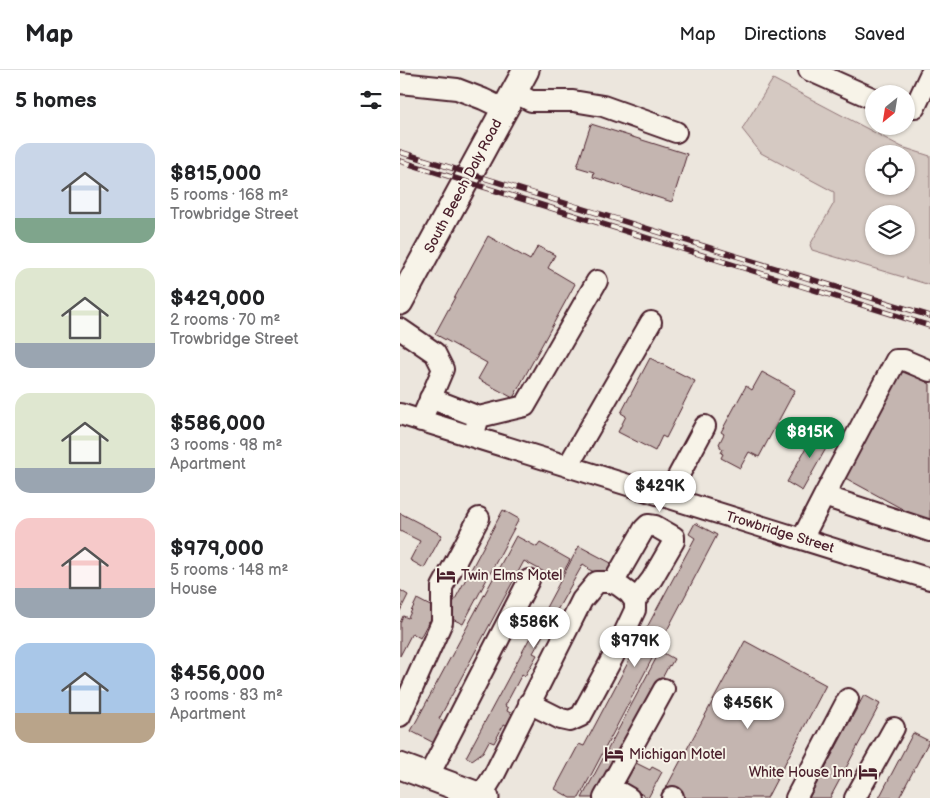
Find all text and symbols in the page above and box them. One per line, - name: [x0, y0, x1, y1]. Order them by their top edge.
- text: Map: [25, 20, 73, 49]
- text: Map: [680, 24, 716, 45]
- text: Directions: [744, 24, 826, 45]
- text: Saved: [854, 24, 905, 45]
- north arrow: [865, 85, 915, 135]
- map controls: [865, 85, 915, 255]
- icon: filters: [357, 86, 385, 114]
- text: 5 homes: [15, 88, 97, 113]
- street label: South Beech Daly Road: [420, 116, 506, 256]
- button: locate: [865, 145, 915, 195]
- text: $815,000: [170, 161, 261, 186]
- icon: home: [55, 163, 115, 223]
- text: 5 rooms · 168 m²: [170, 186, 288, 205]
- text: Trowbridge Street: [170, 205, 298, 224]
- button: layers: [865, 205, 915, 255]
- text: $429,000: [170, 286, 265, 311]
- icon: home: [55, 288, 115, 348]
- text: 2 rooms · 70 m²: [170, 311, 280, 330]
- text: Trowbridge Street: [170, 330, 298, 349]
- text: $586,000: [170, 411, 265, 436]
- icon: home: [55, 413, 115, 473]
- pin: $815K: [775, 416, 845, 459]
- text: $815K: [786, 423, 834, 442]
- text: 3 rooms · 98 m²: [170, 436, 282, 455]
- text: Apartment: [170, 455, 246, 474]
- pin: $429K: [625, 470, 695, 513]
- text: $429K: [635, 477, 685, 496]
- street label: Trowbridge Street: [724, 507, 837, 557]
- text: $979,000: [170, 536, 264, 561]
- icon: home: [55, 538, 115, 598]
- text: 5 rooms · 148 m²: [170, 561, 288, 580]
- hotel icon: Twin Elms Motel: [435, 564, 457, 586]
- place label: Twin Elms Motel: [461, 567, 562, 584]
- text: House: [170, 580, 217, 599]
- pin: $586K: [499, 606, 569, 649]
- text: $586K: [509, 613, 559, 632]
- pin: $979K: [600, 626, 670, 668]
- text: $979K: [610, 632, 660, 651]
- text: $456,000: [170, 661, 265, 686]
- icon: home: [55, 663, 115, 723]
- text: 3 rooms · 83 m²: [170, 686, 283, 705]
- pin: $456K: [713, 688, 783, 730]
- text: $456K: [723, 694, 773, 713]
- text: Apartment: [170, 705, 246, 724]
- hotel icon: Michigan Motel: [603, 743, 625, 765]
- place label: Michigan Motel: [629, 746, 726, 763]
- hotel icon: White House Inn: [857, 761, 879, 783]
- place label: White House Inn: [749, 764, 853, 781]

